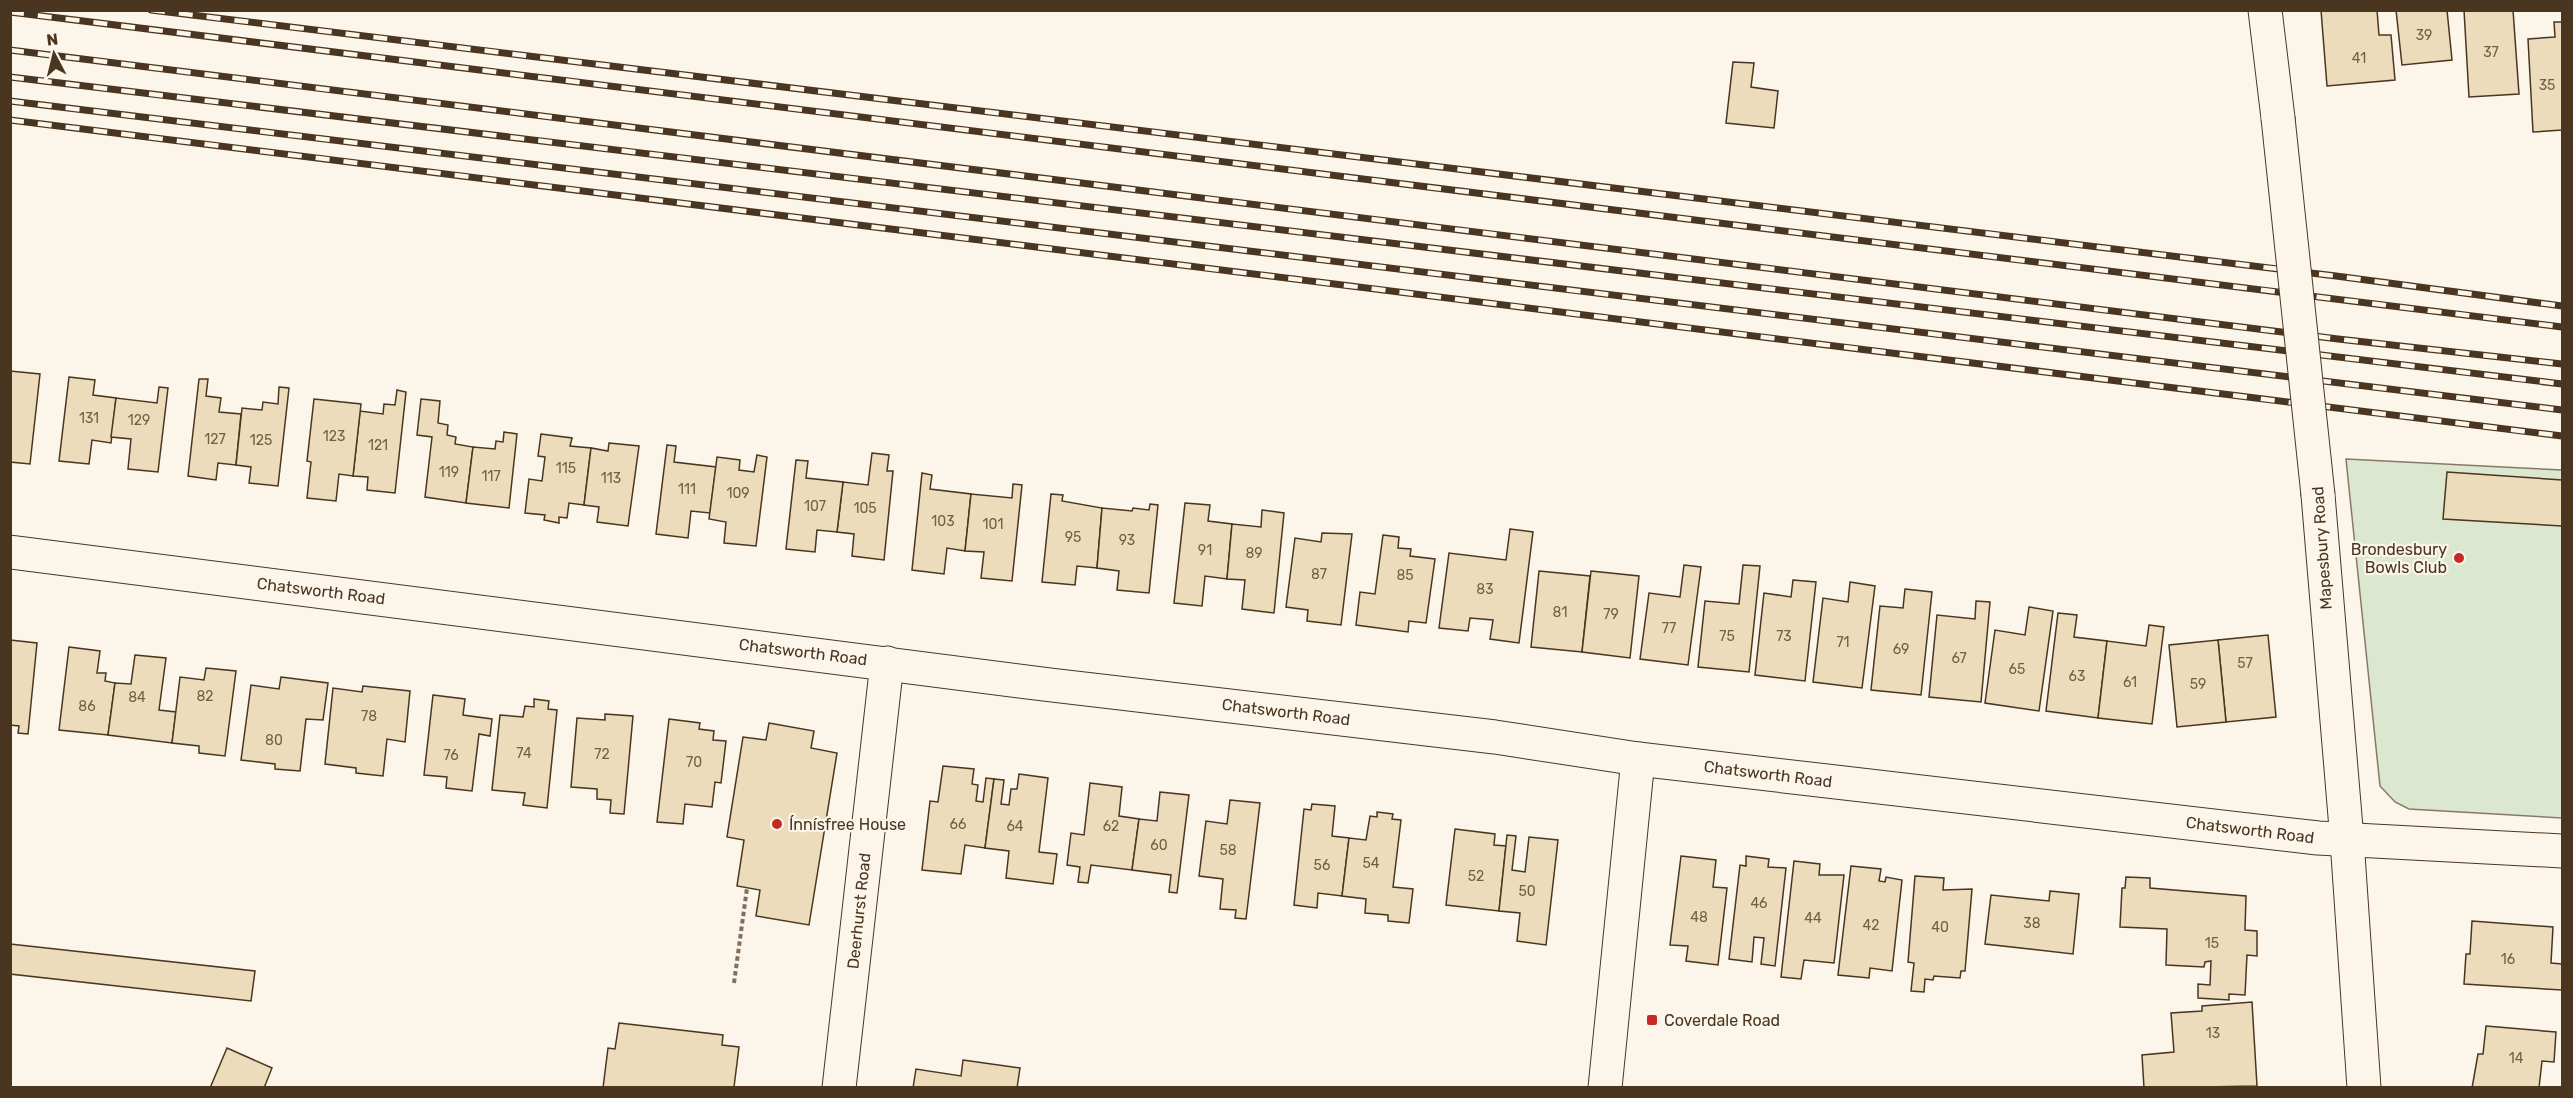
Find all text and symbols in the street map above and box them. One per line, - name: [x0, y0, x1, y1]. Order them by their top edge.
- north arrow: [24, 24, 84, 84]
- house number: 39: [2416, 27, 2432, 44]
- text: N: [45, 29, 59, 50]
- house number: 37: [2483, 44, 2499, 61]
- house number: 41: [2352, 50, 2366, 67]
- house number: 35: [2539, 77, 2555, 94]
- house number: 131: [79, 410, 99, 427]
- house number: 129: [128, 412, 150, 429]
- house number: 123: [323, 428, 345, 445]
- house number: 127: [204, 431, 226, 448]
- house number: 125: [250, 432, 272, 449]
- house number: 121: [368, 437, 388, 454]
- house number: 115: [556, 460, 576, 477]
- house number: 119: [439, 464, 459, 481]
- house number: 117: [481, 468, 501, 485]
- house number: 113: [601, 470, 621, 487]
- house number: 111: [678, 481, 696, 498]
- house number: 109: [726, 485, 750, 502]
- street label: Mapesbury Road: [2308, 486, 2336, 610]
- house number: 107: [804, 498, 826, 515]
- house number: 105: [853, 500, 877, 517]
- house number: 103: [931, 513, 955, 530]
- house number: 101: [983, 516, 1003, 533]
- house number: 95: [1065, 529, 1081, 546]
- house number: 93: [1119, 532, 1135, 549]
- place label: Brondesbury Bowls Club: [2351, 540, 2447, 577]
- house number: 91: [1198, 542, 1212, 559]
- house number: 89: [1245, 545, 1263, 562]
- marker: Brondesbury Bowls Club: [2452, 551, 2466, 565]
- house number: 87: [1311, 566, 1327, 583]
- house number: 85: [1396, 567, 1414, 584]
- street label: Chatsworth Road: [256, 574, 386, 608]
- house number: 83: [1476, 581, 1494, 598]
- house number: 81: [1553, 604, 1567, 621]
- house number: 79: [1603, 606, 1619, 623]
- house number: 77: [1662, 620, 1676, 637]
- house number: 75: [1719, 628, 1735, 645]
- house number: 73: [1776, 628, 1792, 645]
- house number: 71: [1836, 634, 1850, 651]
- street label: Chatsworth Road: [738, 635, 868, 669]
- house number: 69: [1893, 641, 1909, 658]
- house number: 67: [1951, 650, 1967, 667]
- house number: 57: [2237, 655, 2253, 672]
- house number: 65: [2009, 661, 2025, 678]
- house number: 63: [2069, 668, 2085, 685]
- house number: 61: [2123, 674, 2137, 691]
- house number: 59: [2190, 676, 2206, 693]
- house number: 82: [196, 688, 214, 705]
- house number: 84: [128, 689, 146, 706]
- street label: Chatsworth Road: [1221, 695, 1351, 729]
- house number: 86: [78, 698, 96, 715]
- house number: 78: [361, 708, 377, 725]
- house number: 80: [265, 732, 283, 749]
- house number: 74: [516, 745, 532, 762]
- house number: 72: [594, 746, 610, 763]
- house number: 76: [443, 747, 459, 764]
- house number: 70: [686, 754, 702, 771]
- street label: Chatsworth Road: [1703, 757, 1833, 791]
- street label: Chatsworth Road: [2185, 813, 2315, 847]
- place label: Ínnísfree House: [789, 815, 906, 834]
- house number: 66: [950, 816, 966, 833]
- marker: Ínnísfree House: [770, 817, 784, 831]
- house number: 64: [1006, 818, 1024, 835]
- house number: 62: [1103, 818, 1119, 835]
- house number: 60: [1150, 837, 1168, 854]
- house number: 58: [1219, 842, 1237, 859]
- street label: Deerhurst Road: [843, 852, 875, 970]
- house number: 54: [1362, 855, 1380, 872]
- house number: 56: [1314, 857, 1330, 874]
- house number: 52: [1468, 868, 1484, 885]
- house number: 50: [1518, 883, 1536, 900]
- house number: 46: [1750, 895, 1768, 912]
- house number: 48: [1690, 909, 1708, 926]
- house number: 44: [1804, 910, 1822, 927]
- house number: 38: [2023, 915, 2041, 932]
- house number: 42: [1863, 917, 1879, 934]
- house number: 40: [1931, 919, 1949, 936]
- house number: 15: [2205, 935, 2219, 952]
- house number: 16: [2501, 951, 2515, 968]
- place label: Coverdale Road: [1664, 1011, 1780, 1030]
- marker: Coverdale Road: [1645, 1013, 1659, 1027]
- house number: 13: [2206, 1025, 2220, 1042]
- house number: 14: [2509, 1050, 2524, 1067]

